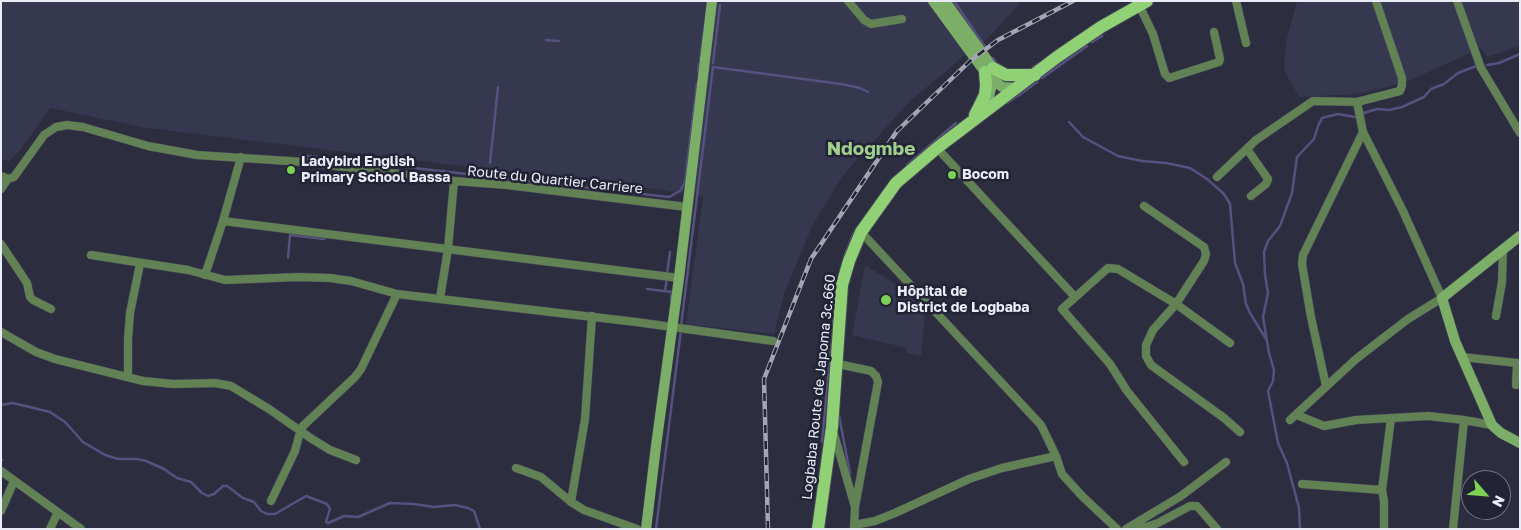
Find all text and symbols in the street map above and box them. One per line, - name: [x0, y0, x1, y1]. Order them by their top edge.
- district label: Ndogmbe: [827, 138, 915, 160]
- place label: Ladybird English Primary School Bassa: [301, 154, 450, 186]
- street label: Route du Quartier Carriere: [466, 162, 644, 198]
- marker: Ladybird English Primary School Bassa: [285, 164, 297, 176]
- place label: Bocom: [962, 167, 1009, 183]
- marker: Bocom: [946, 169, 958, 181]
- street label: Logbaba Route de Japoma 3c.660: [799, 273, 839, 501]
- place label: Hôpital de District de Logbaba: [897, 284, 1029, 316]
- marker: Hôpital de District de Logbaba: [879, 293, 893, 307]
- north arrow: [1461, 470, 1511, 520]
- text: N: [1489, 493, 1509, 510]

